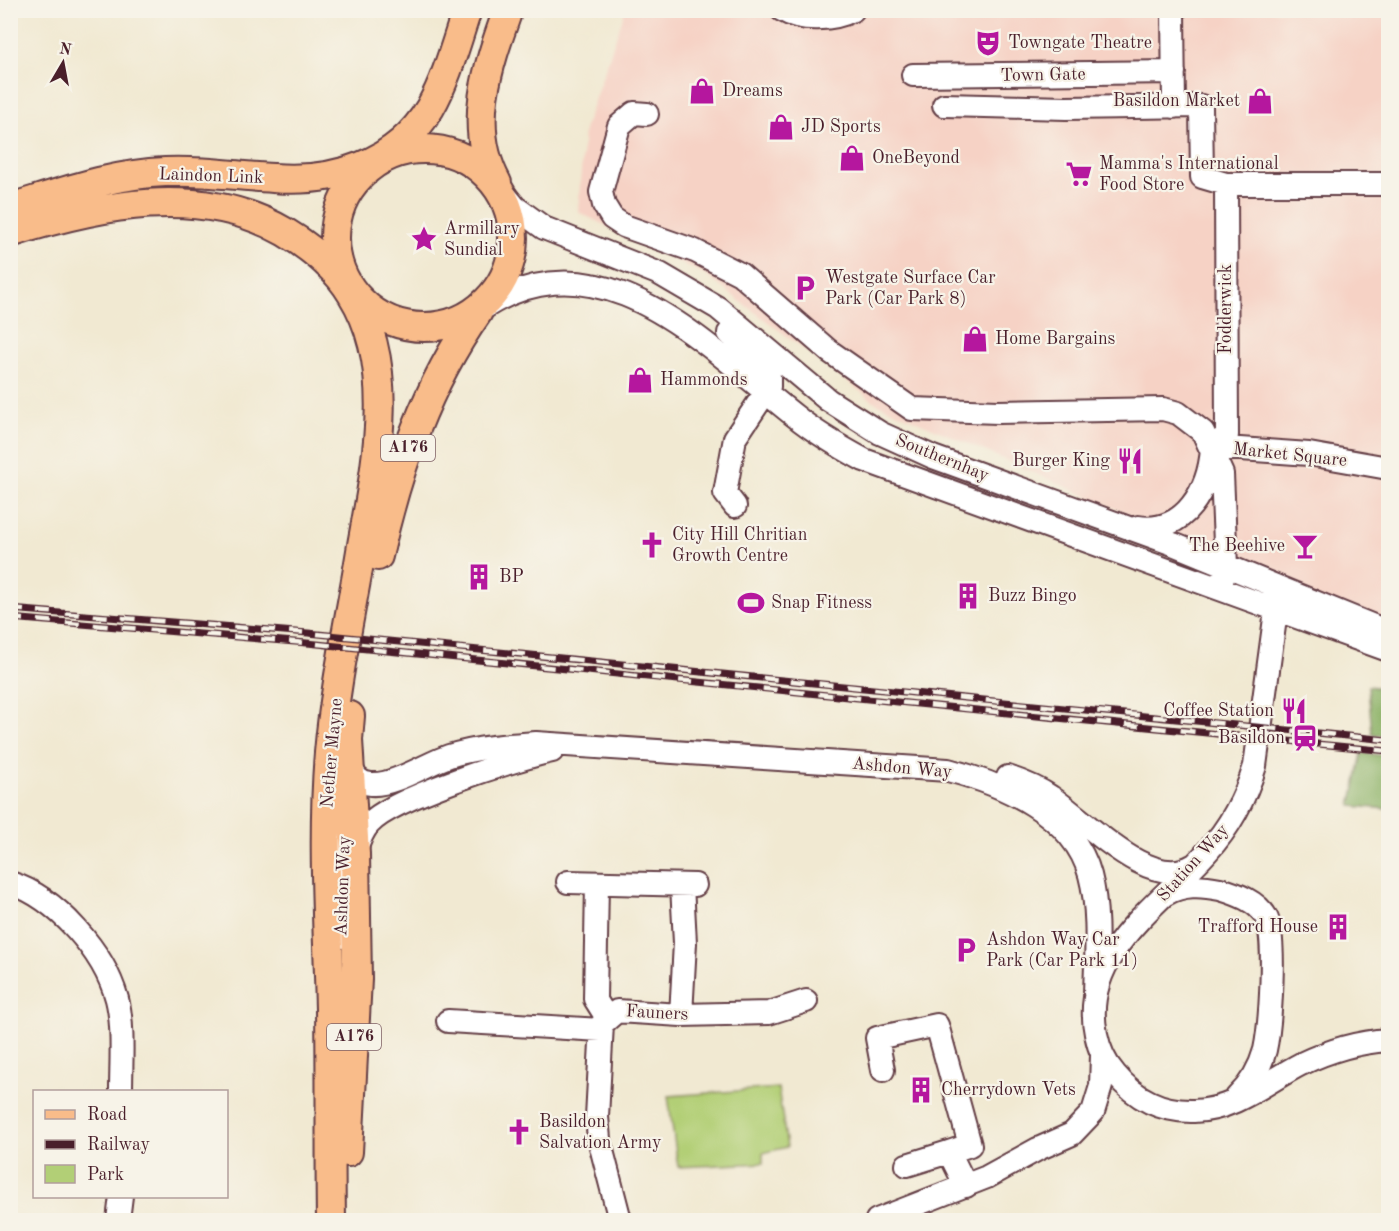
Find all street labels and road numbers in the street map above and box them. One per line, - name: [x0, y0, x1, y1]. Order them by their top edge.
- street label: Town Gate: [1000, 65, 1086, 85]
- street label: Laindon Link: [158, 165, 264, 187]
- street label: Fodderwick: [1217, 264, 1235, 354]
- street label: Southernhay: [893, 431, 992, 485]
- road number: A176: [381, 435, 435, 461]
- street label: Market Square: [1232, 440, 1348, 470]
- street label: Nether Mayne: [318, 697, 346, 809]
- street label: Ashdon Way: [851, 755, 953, 781]
- street label: Station Way: [1154, 821, 1232, 905]
- street label: Ashdon Way: [332, 835, 354, 936]
- street label: Fauners: [625, 1002, 689, 1024]
- road number: A176: [327, 1024, 381, 1050]

